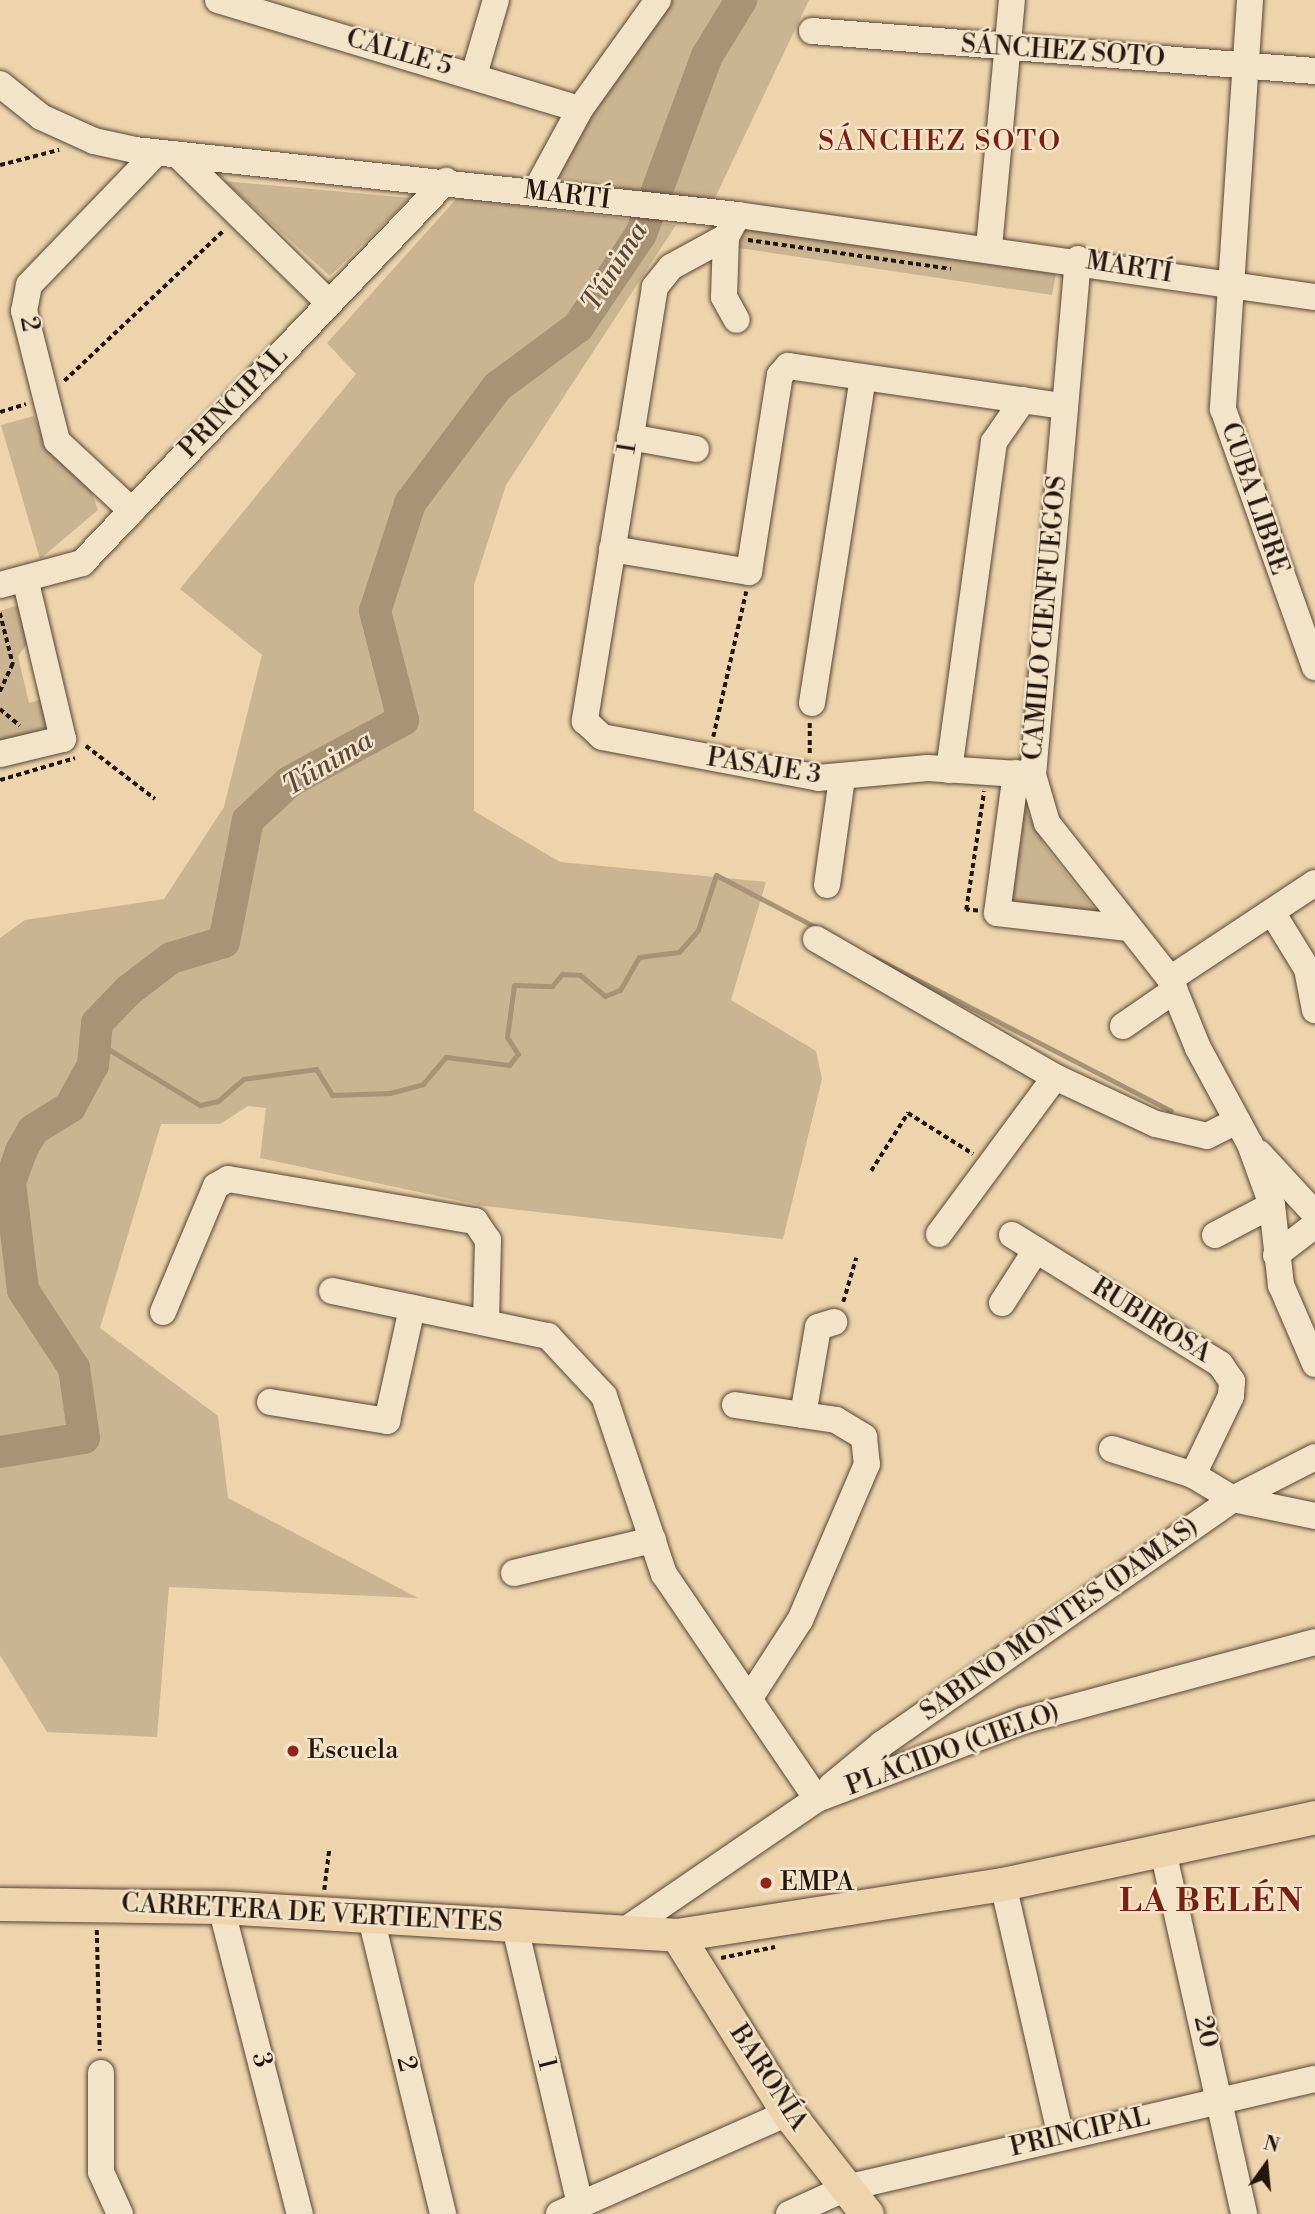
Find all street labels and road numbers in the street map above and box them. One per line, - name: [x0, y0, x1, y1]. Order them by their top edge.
- street label: CALLE 5: [343, 23, 455, 83]
- street label: SÁNCHEZ SOTO: [960, 29, 1166, 75]
- street label: MARTÍ: [522, 175, 612, 217]
- street label: MARTÍ: [1084, 246, 1174, 290]
- street label: 2: [12, 314, 46, 334]
- street label: PRINCIPAL: [173, 341, 295, 465]
- street label: CUBA LIBRE: [1213, 419, 1295, 579]
- street label: 1: [612, 440, 644, 456]
- street label: CAMILO CIENFUEGOS: [1018, 474, 1074, 762]
- street label: PASAJE 3: [705, 743, 823, 791]
- street label: RUBIROSA: [1085, 1272, 1217, 1370]
- street label: SABINO MONTES (DAMAS): [915, 1512, 1205, 1728]
- street label: PLÁCIDO (CIELO): [842, 1697, 1064, 1803]
- street label: CARRETERA DE VERTIENTES: [120, 1888, 504, 1940]
- street label: 20: [1186, 2013, 1224, 2051]
- street label: BARONÍA: [722, 2019, 814, 2137]
- street label: 3: [244, 2049, 278, 2071]
- street label: 2: [389, 2053, 423, 2075]
- street label: 1: [530, 2055, 562, 2073]
- street label: PRINCIPAL: [1007, 2102, 1153, 2164]

